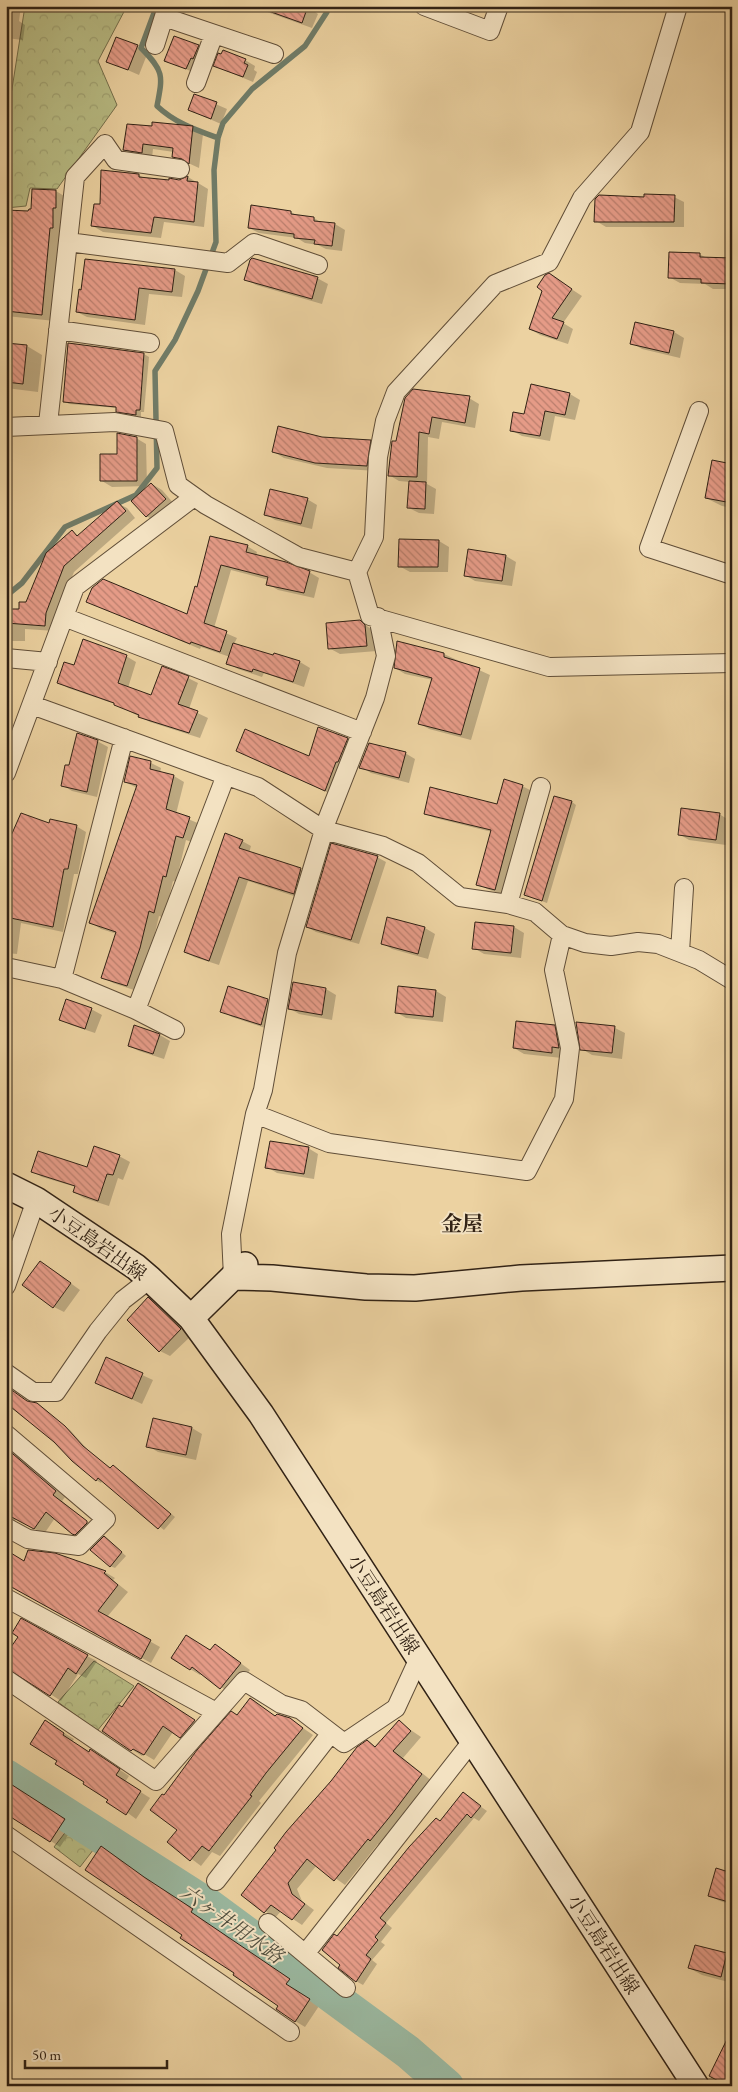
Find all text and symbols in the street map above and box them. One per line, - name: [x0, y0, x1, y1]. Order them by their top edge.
- street label: 小豆島岩出線: [44, 1200, 152, 1286]
- district label: 金屋: [441, 1210, 483, 1237]
- street label: 小豆島岩出線: [342, 1550, 425, 1659]
- water label: 六ヶ井用水路: [175, 1879, 290, 1970]
- street label: 小豆島岩出線: [562, 1890, 645, 1999]
- scale bar: [25, 2037, 168, 2069]
- text: 50 m: [32, 2045, 61, 2064]

